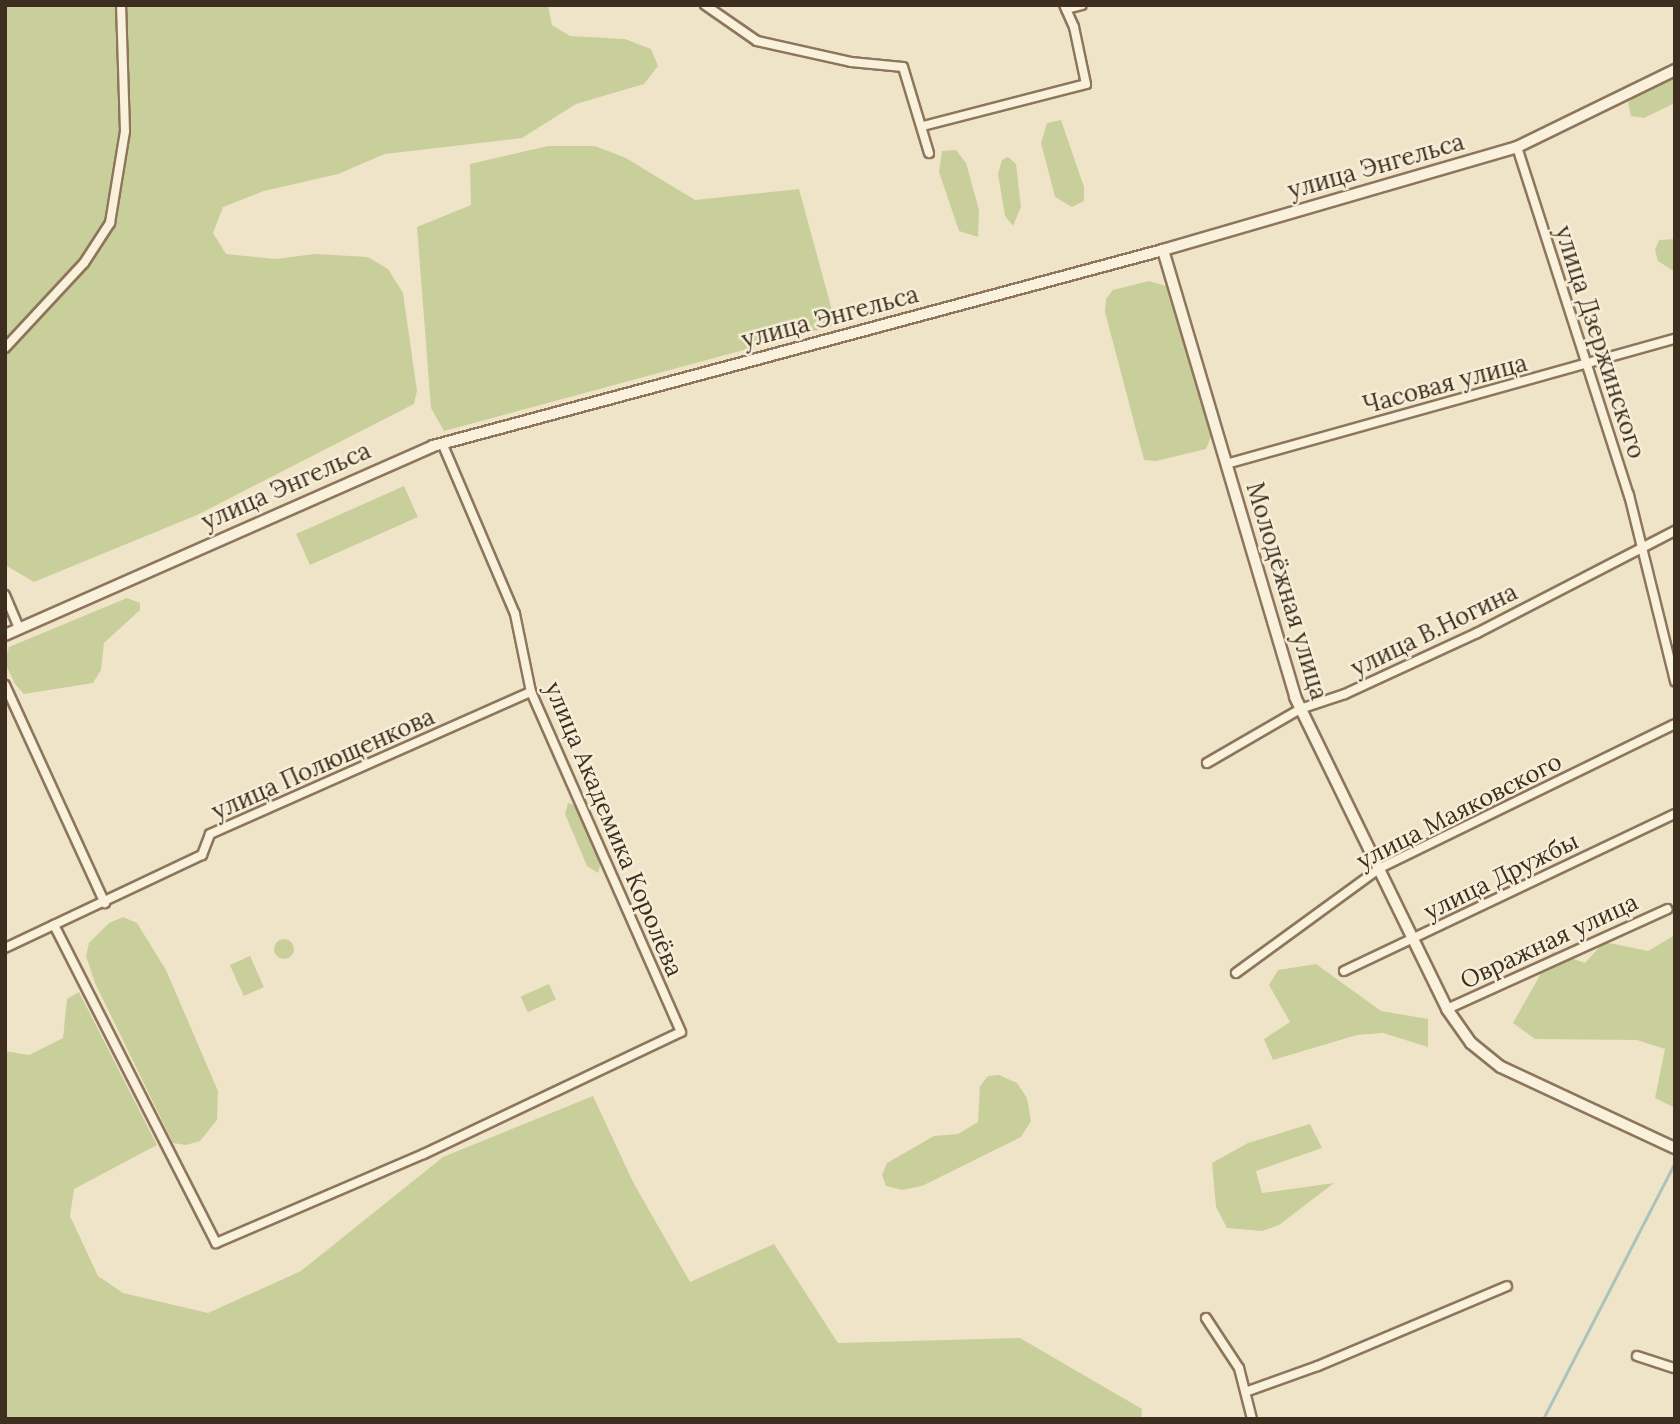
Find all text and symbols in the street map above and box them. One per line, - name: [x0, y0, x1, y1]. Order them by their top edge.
- street label: улица Энгельса: [1285, 127, 1467, 205]
- street label: улица Дзержинского: [1549, 222, 1651, 462]
- street label: улица Энгельса: [738, 280, 922, 354]
- street label: Часовая улица: [1360, 348, 1530, 420]
- street label: улица Энгельса: [197, 436, 375, 536]
- street label: Молодёжная улица: [1240, 479, 1334, 703]
- street label: улица В.Ногина: [1346, 577, 1522, 683]
- street label: улица Академика Королёва: [539, 677, 689, 981]
- street label: улица Полющенкова: [207, 702, 439, 826]
- street label: улица Маяковского: [1352, 747, 1566, 875]
- street label: улица Дружбы: [1419, 826, 1583, 926]
- street label: Овражная улица: [1456, 887, 1642, 995]

